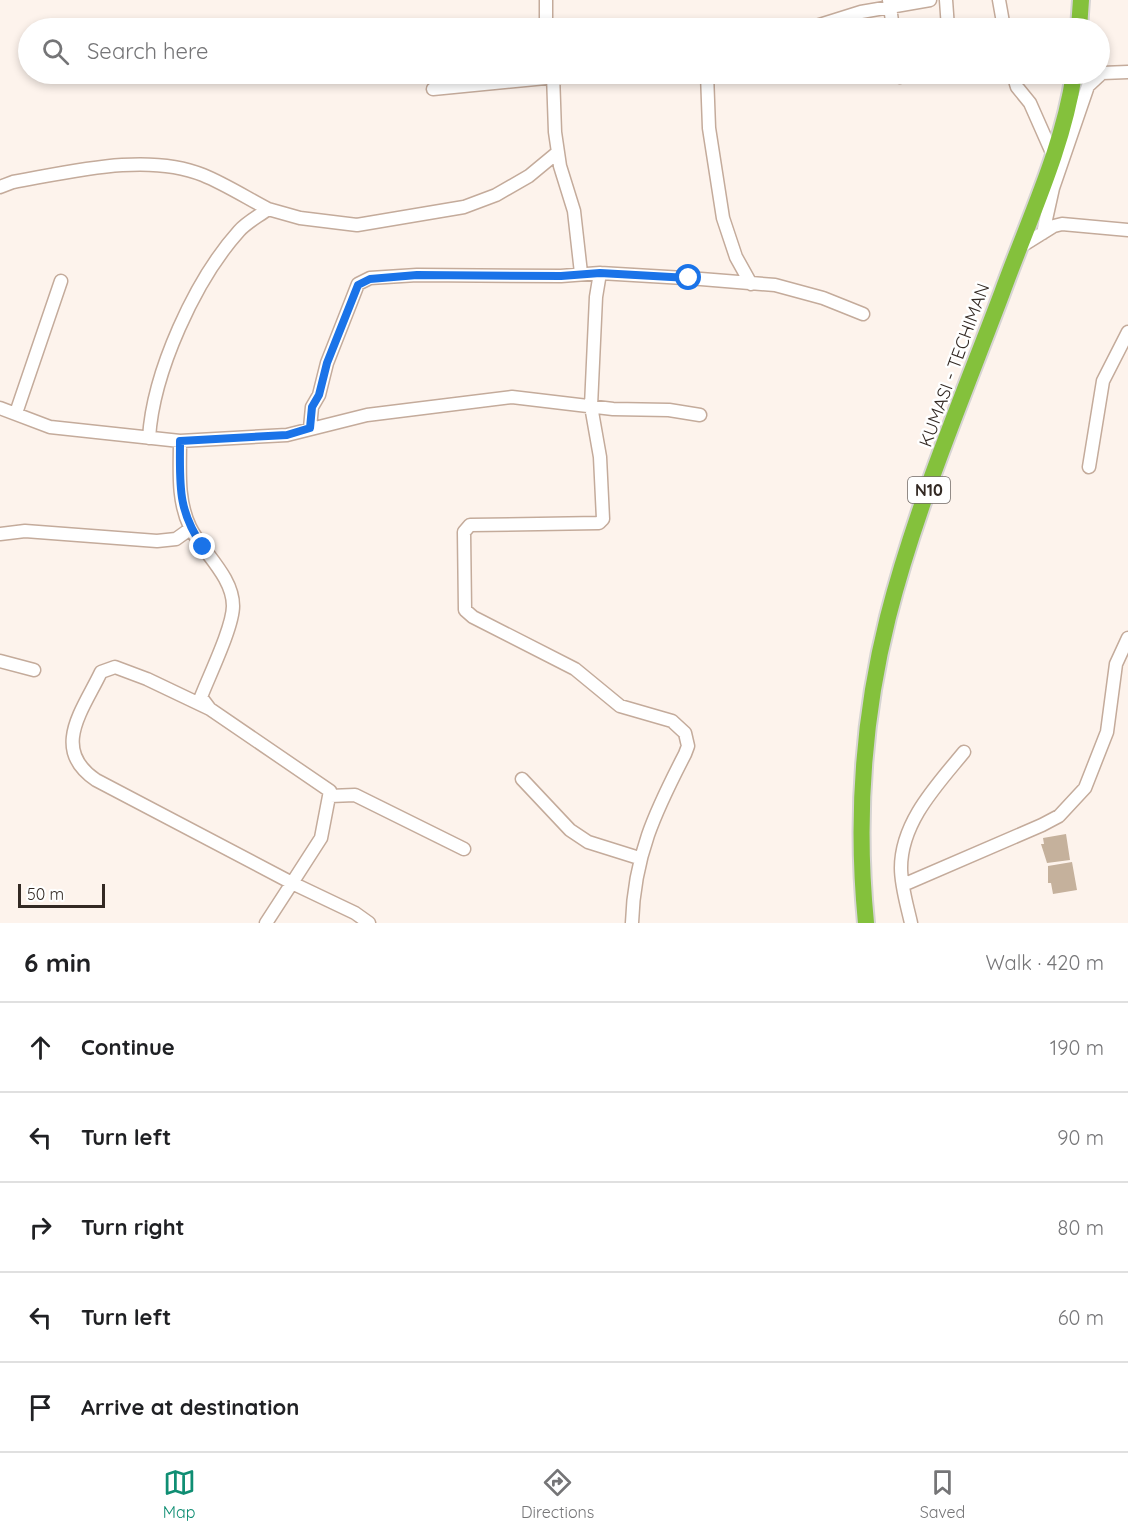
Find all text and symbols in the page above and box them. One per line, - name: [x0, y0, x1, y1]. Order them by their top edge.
- search box: [18, 18, 1110, 84]
- icon: search: [39, 35, 72, 68]
- text: Search here: [87, 37, 208, 65]
- route start: [675, 264, 701, 290]
- street label: KUMASI - TECHIMAN: [914, 280, 994, 450]
- road number: N10: [908, 477, 950, 503]
- route end: [189, 533, 215, 559]
- scale bar: [18, 881, 105, 908]
- text: 50 m: [27, 884, 64, 904]
- text: 6 min: [24, 946, 91, 979]
- text: Walk · 420 m: [985, 950, 1104, 975]
- icon: ahead: [24, 1031, 57, 1064]
- text: Continue: [81, 1033, 175, 1061]
- text: 190 m: [1050, 1035, 1104, 1060]
- icon: left: [24, 1121, 57, 1154]
- text: Turn left: [81, 1123, 171, 1151]
- text: 90 m: [1057, 1125, 1104, 1150]
- icon: right: [24, 1211, 57, 1244]
- text: Turn right: [81, 1213, 185, 1241]
- text: 80 m: [1058, 1215, 1104, 1240]
- icon: left: [24, 1301, 57, 1334]
- text: Turn left: [81, 1303, 171, 1331]
- text: 60 m: [1058, 1305, 1104, 1330]
- icon: arrive: [24, 1391, 57, 1424]
- text: Arrive at destination: [81, 1393, 299, 1421]
- tab: Map: [163, 1466, 196, 1522]
- tab: Directions: [521, 1466, 594, 1522]
- tab: Saved: [920, 1466, 965, 1522]

